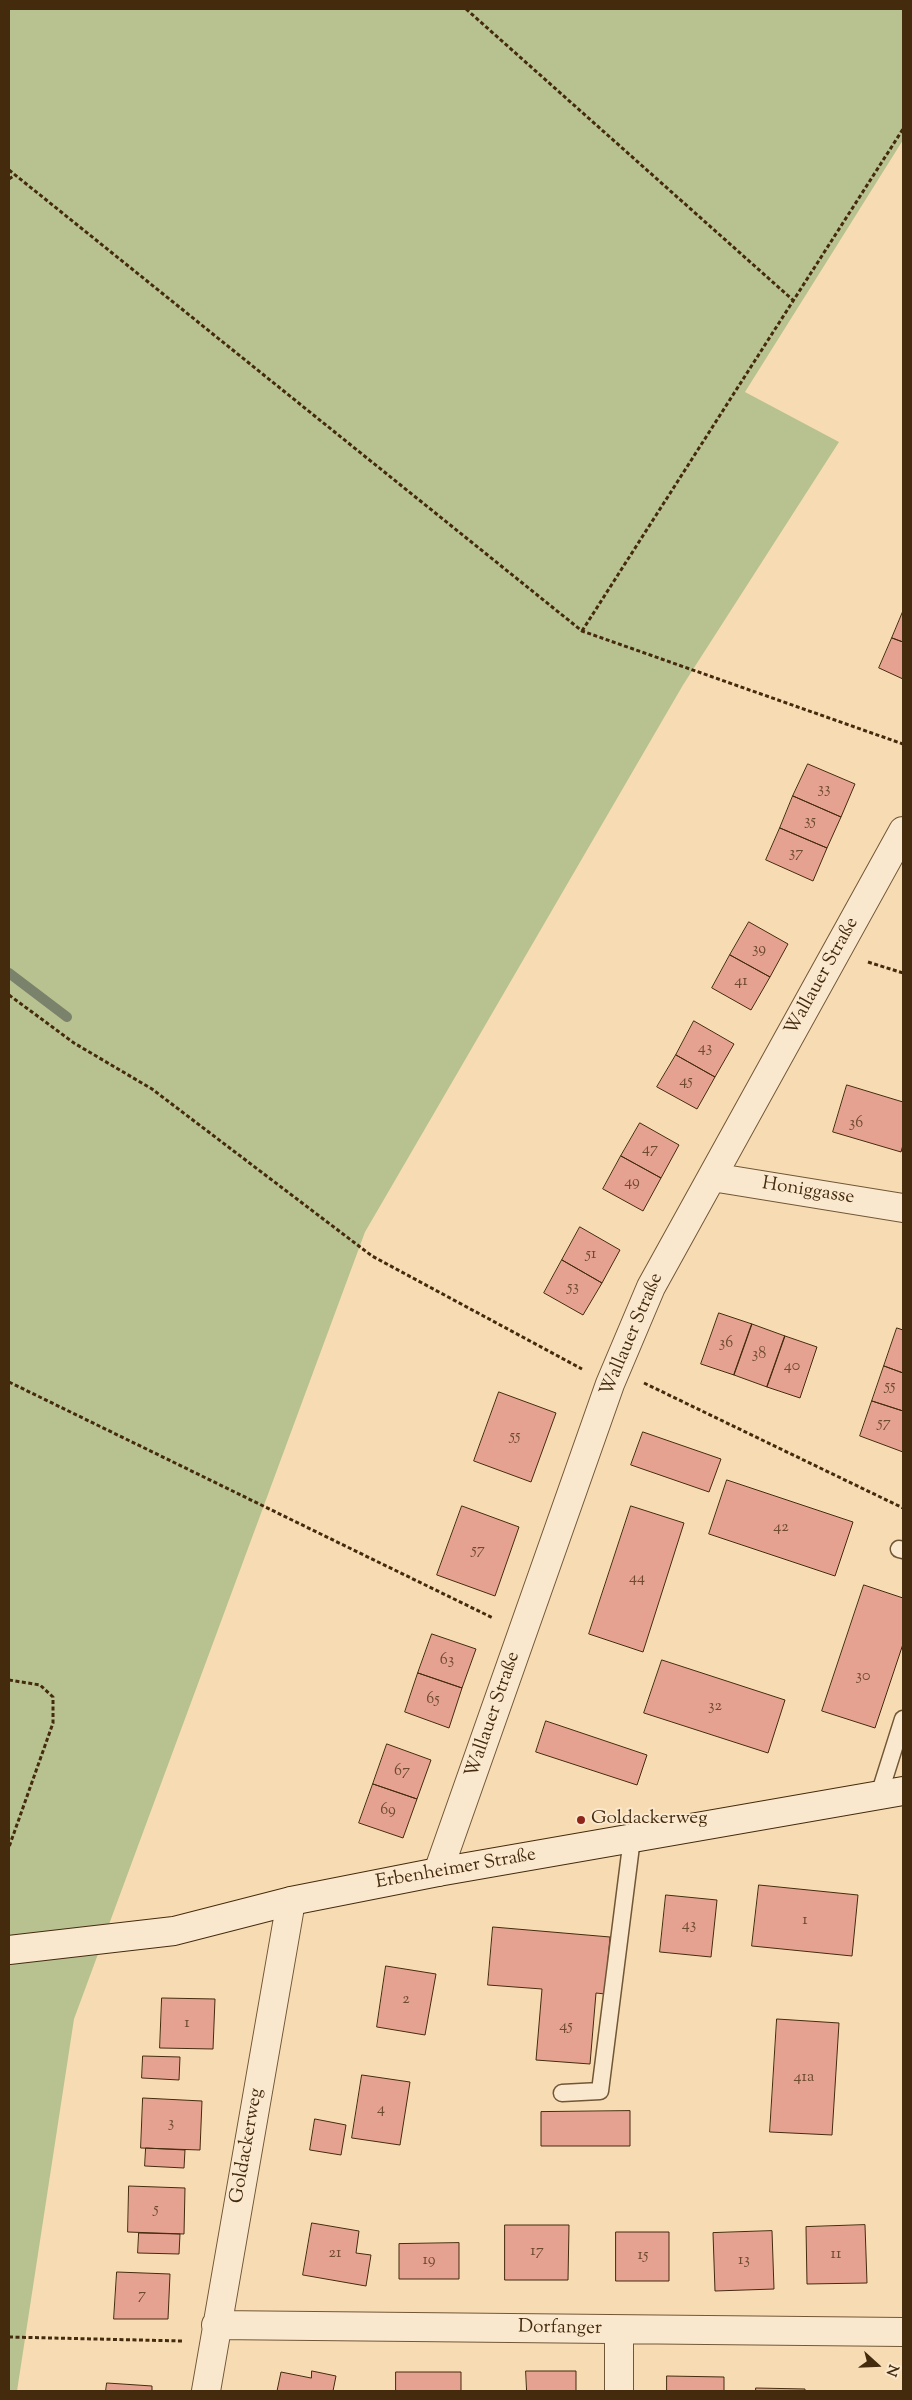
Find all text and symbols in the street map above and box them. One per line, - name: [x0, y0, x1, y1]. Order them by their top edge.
- house number: 33: [818, 780, 830, 800]
- house number: 35: [804, 812, 816, 832]
- house number: 37: [789, 844, 803, 864]
- street label: Wallauer Straße: [781, 914, 865, 1040]
- house number: 39: [752, 940, 766, 960]
- house number: 41: [734, 972, 748, 992]
- house number: 43: [698, 1039, 712, 1059]
- house number: 45: [679, 1072, 693, 1092]
- house number: 36: [849, 1114, 863, 1134]
- house number: 47: [642, 1140, 658, 1160]
- house number: 49: [624, 1173, 640, 1193]
- street label: Honiggasse: [760, 1173, 856, 1211]
- house number: 51: [586, 1245, 596, 1265]
- street label: Wallauer Straße: [597, 1270, 669, 1400]
- house number: 53: [567, 1278, 579, 1298]
- house number: 36: [719, 1334, 733, 1354]
- house number: 38: [752, 1345, 766, 1365]
- house number: 40: [784, 1357, 800, 1377]
- house number: 55: [884, 1377, 896, 1397]
- house number: 57: [877, 1414, 891, 1434]
- house number: 55: [509, 1427, 521, 1447]
- house number: 42: [773, 1518, 789, 1538]
- house number: 57: [471, 1541, 485, 1561]
- house number: 44: [629, 1569, 645, 1589]
- street label: Wallauer Straße: [462, 1649, 526, 1781]
- house number: 63: [440, 1651, 454, 1671]
- house number: 30: [856, 1667, 870, 1687]
- house number: 65: [426, 1690, 440, 1710]
- house number: 32: [708, 1697, 722, 1717]
- house number: 67: [394, 1762, 410, 1782]
- house number: 69: [380, 1801, 396, 1821]
- place label: Goldackerweg: [591, 1809, 707, 1831]
- marker: Goldackerweg: [575, 1814, 587, 1826]
- street label: Erbenheimer Straße: [374, 1845, 538, 1895]
- house number: 1: [802, 1911, 808, 1931]
- house number: 43: [682, 1916, 696, 1936]
- house number: 2: [402, 1990, 410, 2010]
- house number: 1: [184, 2014, 190, 2034]
- house number: 45: [559, 2017, 573, 2037]
- house number: 41a: [794, 2068, 814, 2088]
- street label: Goldackerweg: [227, 2087, 269, 2205]
- house number: 4: [377, 2100, 385, 2120]
- house number: 3: [168, 2114, 174, 2134]
- house number: 5: [153, 2200, 159, 2220]
- house number: 17: [530, 2242, 544, 2262]
- house number: 21: [329, 2244, 341, 2264]
- house number: 11: [831, 2245, 841, 2265]
- house number: 15: [638, 2246, 648, 2266]
- house number: 19: [422, 2251, 436, 2271]
- house number: 13: [738, 2251, 750, 2271]
- house number: 7: [138, 2286, 146, 2306]
- street label: Dorfanger: [518, 2317, 602, 2341]
- north arrow: [852, 2340, 902, 2390]
- text: N: [880, 2361, 902, 2379]

